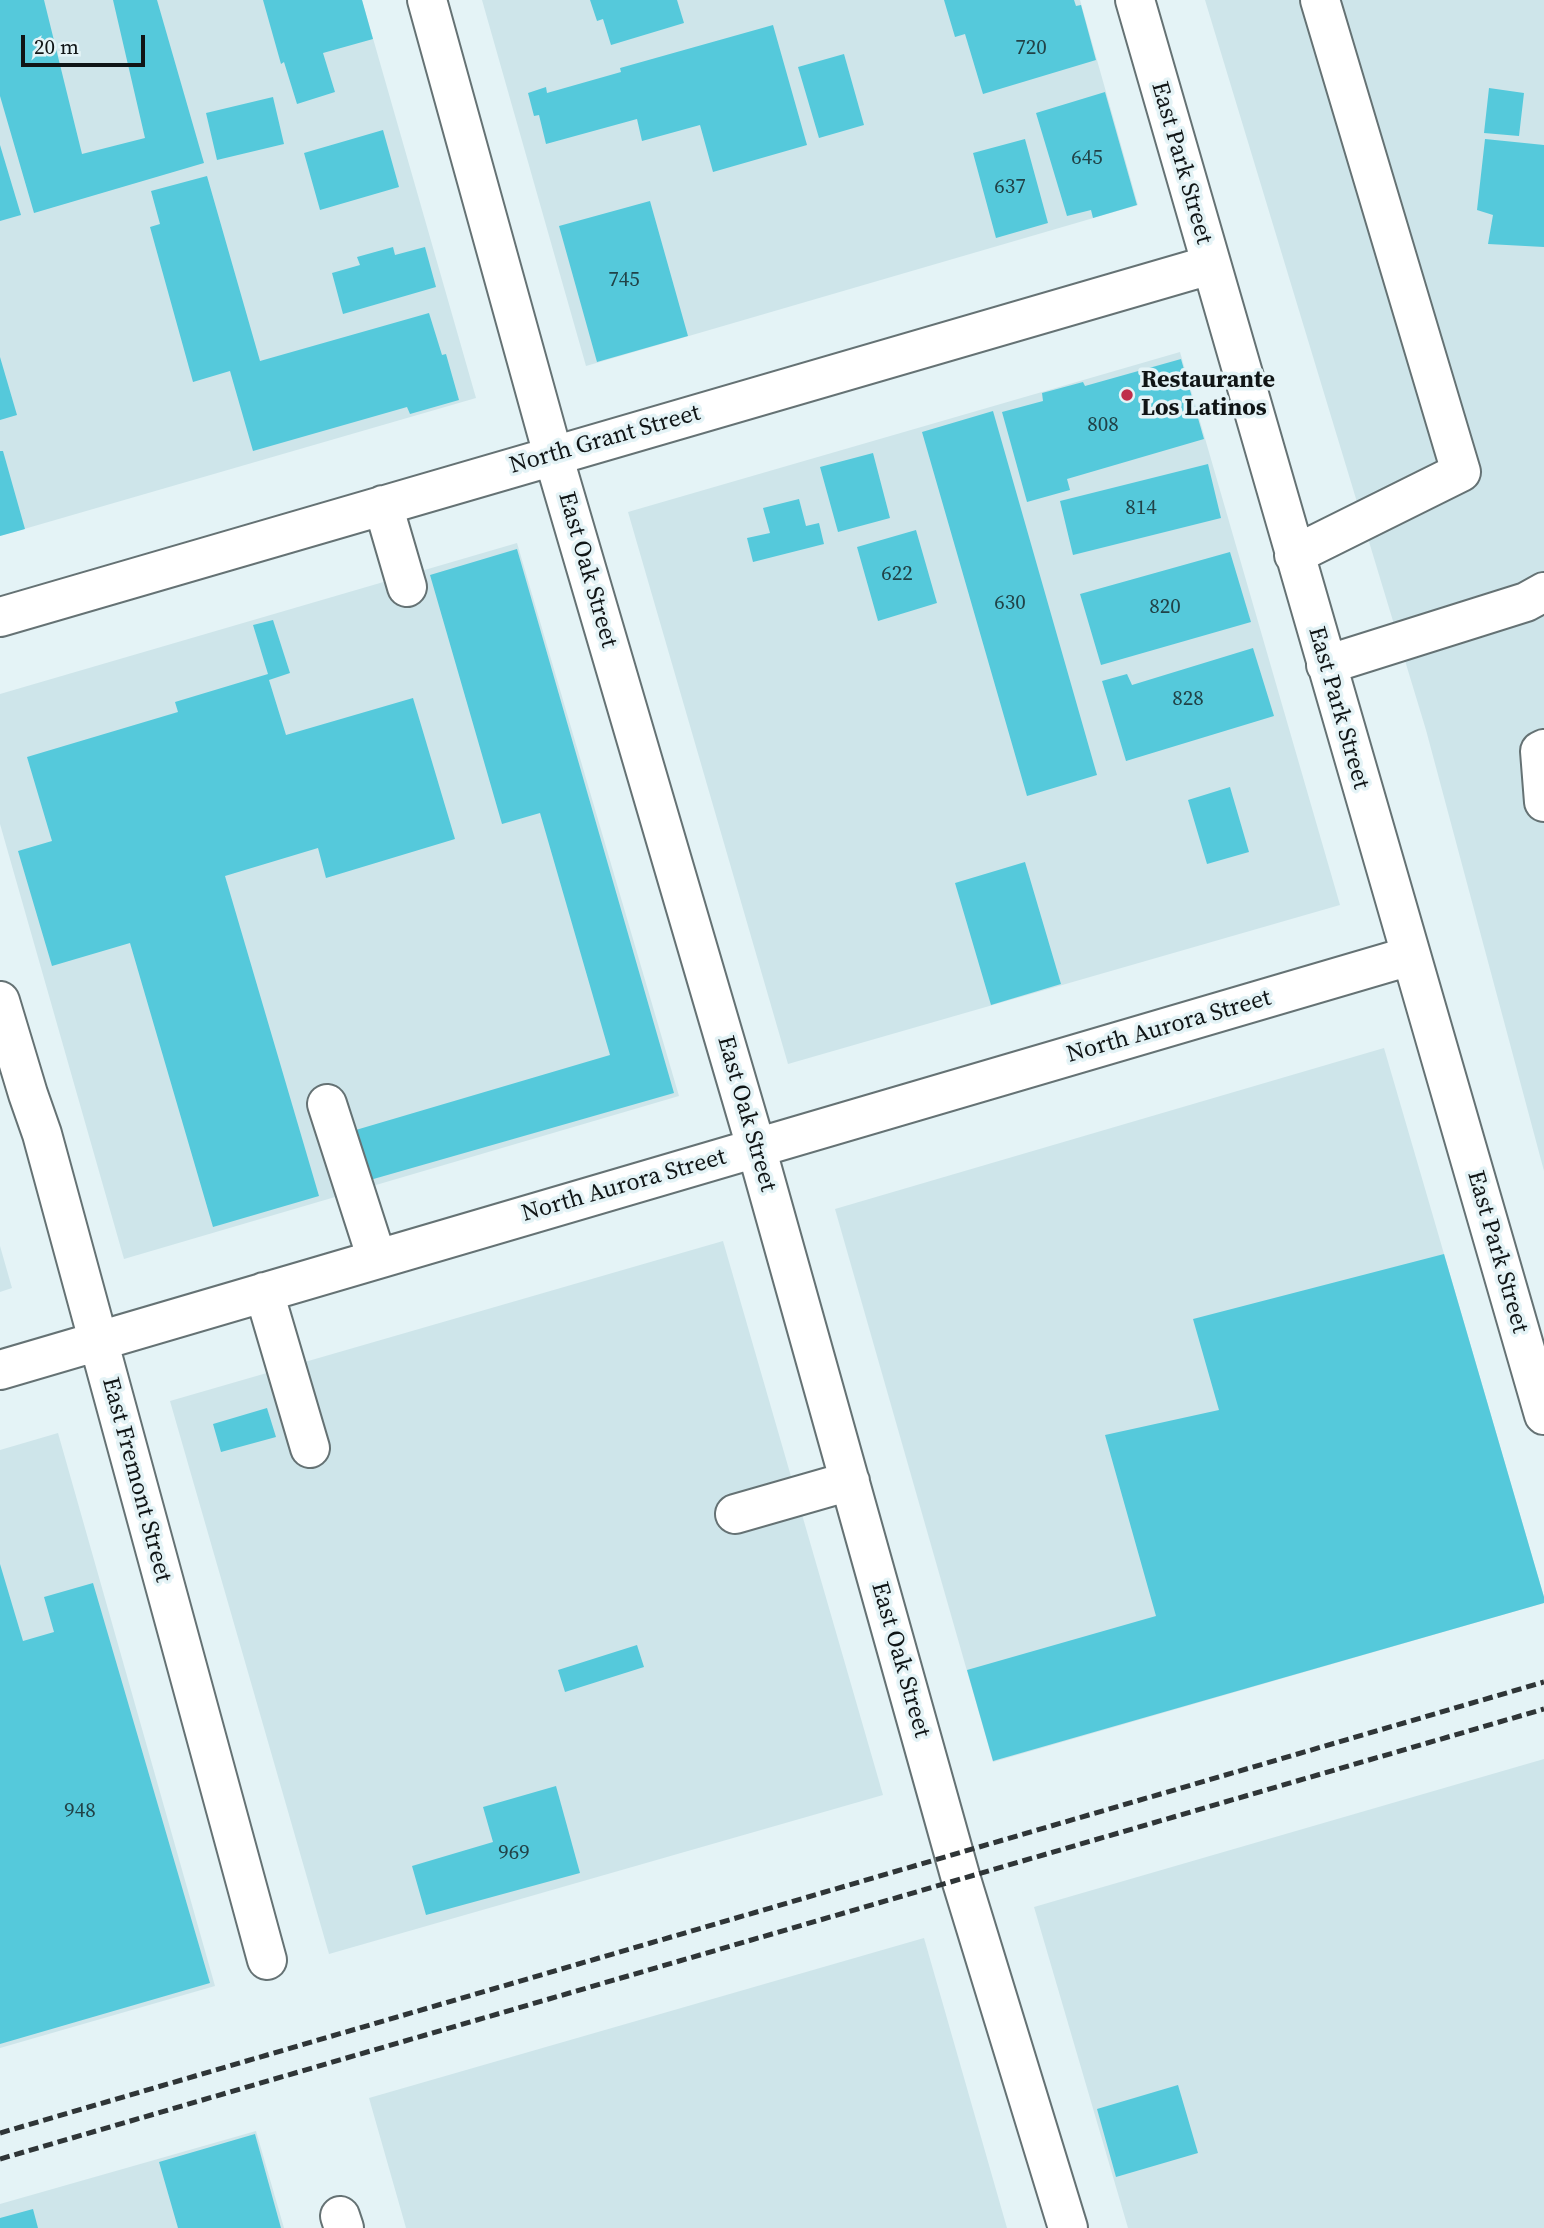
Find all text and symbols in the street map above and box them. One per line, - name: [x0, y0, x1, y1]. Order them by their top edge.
- scale bar: [24, 21, 149, 65]
- text: 20 m: [34, 32, 79, 61]
- house number: 720: [1015, 36, 1047, 62]
- street label: East Park Street: [1144, 79, 1218, 247]
- house number: 645: [1071, 146, 1103, 172]
- house number: 637: [994, 175, 1026, 201]
- house number: 745: [608, 268, 640, 294]
- place label: Restaurante Los Latinos: [1141, 367, 1275, 423]
- marker: Restaurante Los Latinos: [1119, 387, 1135, 403]
- street label: North Grant Street: [506, 399, 704, 481]
- house number: 808: [1087, 413, 1119, 439]
- street label: East Oak Street: [551, 489, 623, 651]
- house number: 814: [1125, 496, 1157, 522]
- house number: 622: [881, 562, 913, 588]
- house number: 630: [994, 591, 1026, 617]
- house number: 820: [1149, 595, 1181, 621]
- street label: East Park Street: [1301, 624, 1375, 792]
- house number: 828: [1172, 687, 1204, 713]
- street label: North Aurora Street: [1064, 984, 1274, 1070]
- street label: East Oak Street: [710, 1033, 782, 1195]
- street label: North Aurora Street: [519, 1143, 729, 1229]
- street label: East Park Street: [1460, 1168, 1534, 1336]
- street label: East Fremont Street: [95, 1375, 177, 1585]
- street label: East Oak Street: [864, 1579, 936, 1741]
- house number: 948: [64, 1799, 96, 1825]
- house number: 969: [498, 1841, 530, 1867]

